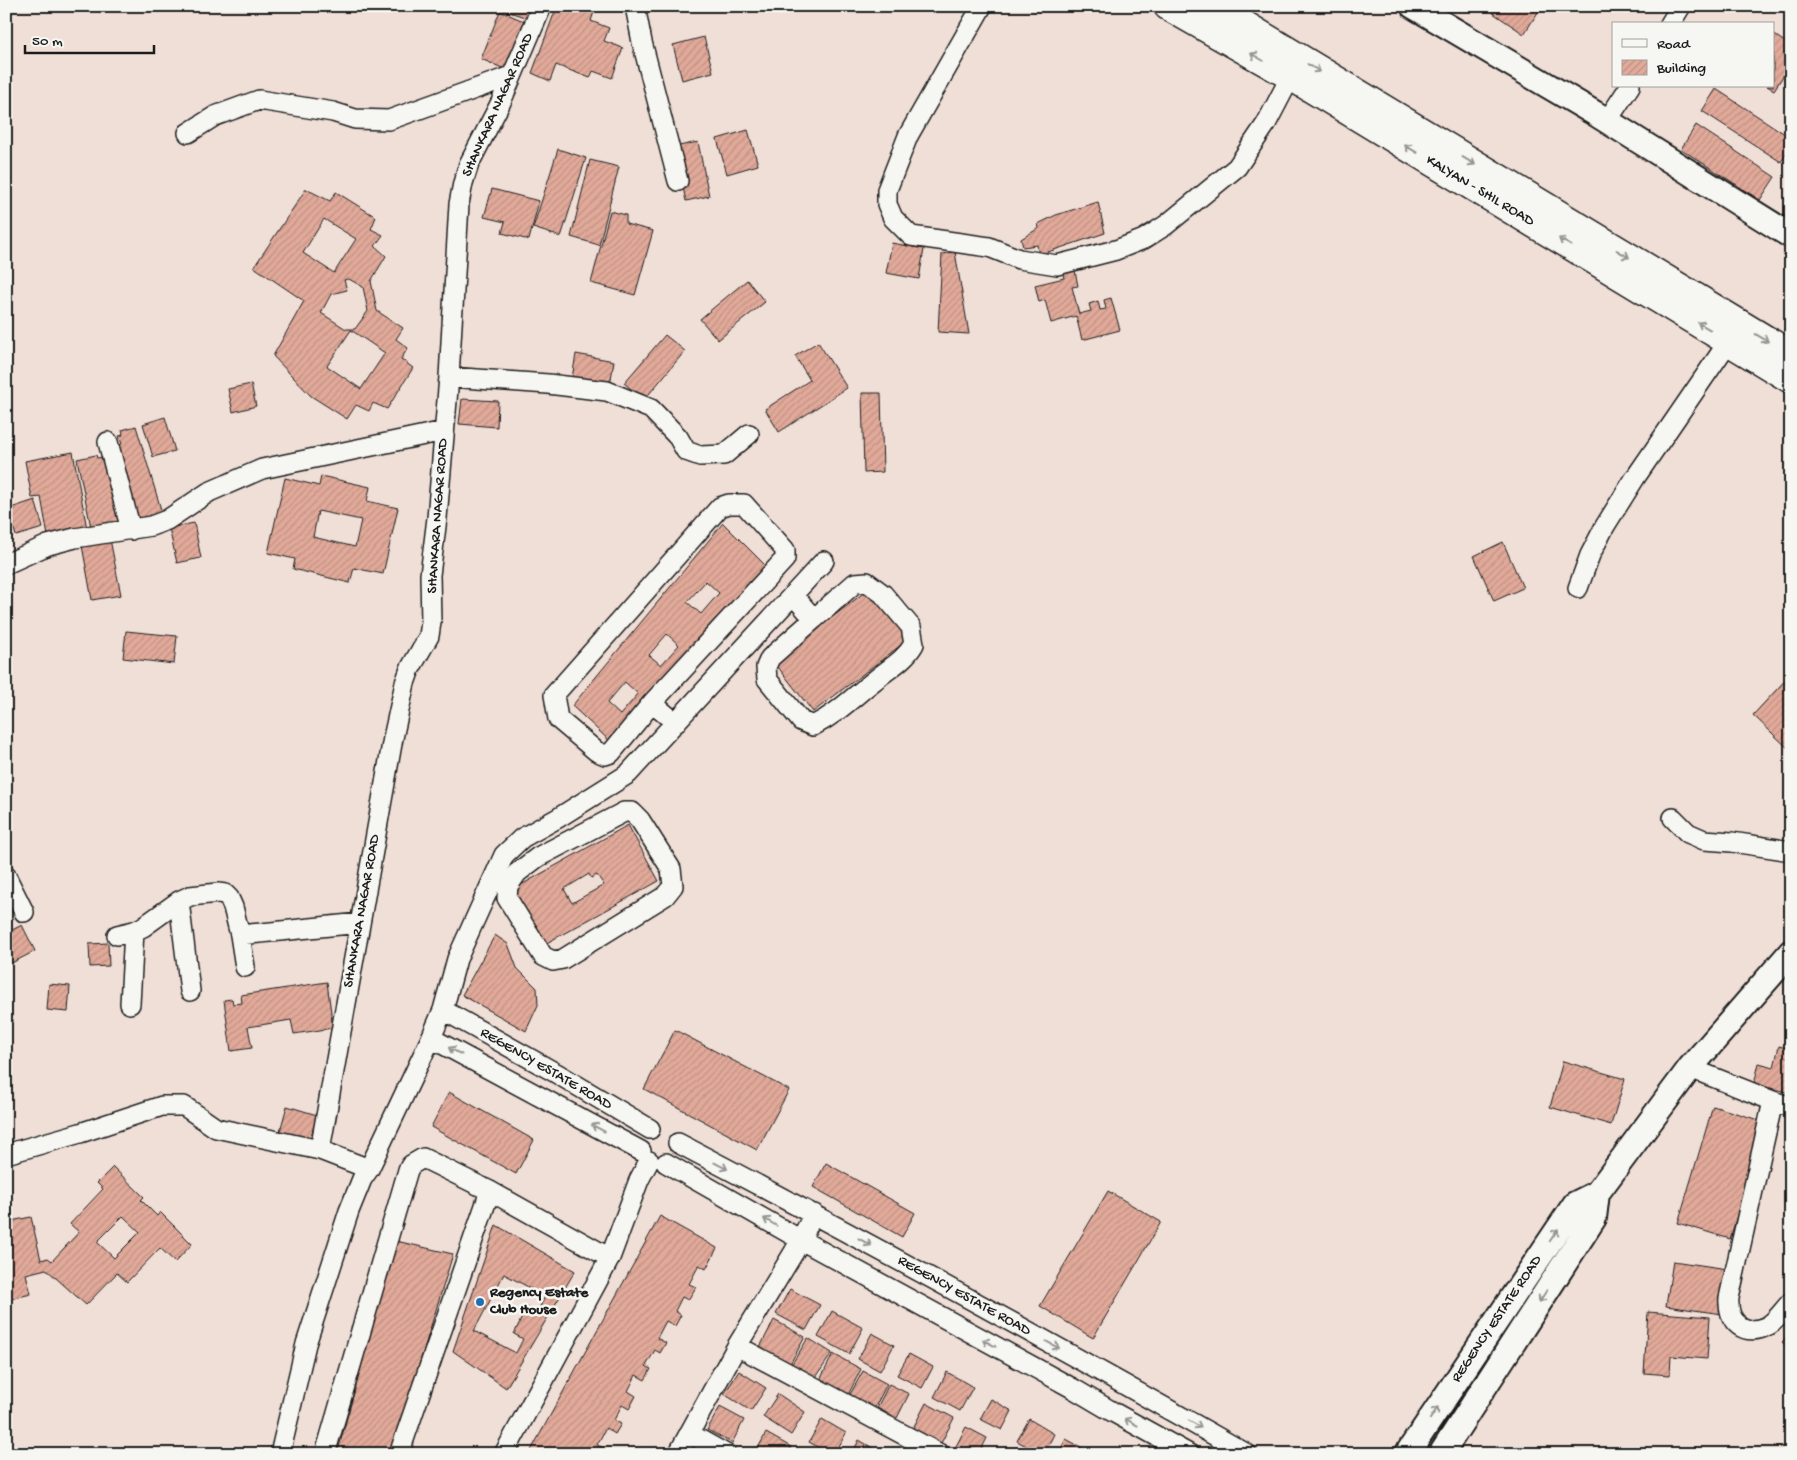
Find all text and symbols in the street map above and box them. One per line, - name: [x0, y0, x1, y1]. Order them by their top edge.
- scale bar: [25, 22, 154, 54]
- legend: [1612, 22, 1774, 88]
- street label: SHANKARA NAGAR ROAD: [458, 30, 538, 180]
- text: 50 m: [32, 33, 63, 51]
- text: Road: [1657, 36, 1691, 54]
- one-way arrow: [1250, 51, 1264, 61]
- text: Building: [1656, 60, 1706, 78]
- one-way arrow: [1307, 63, 1321, 73]
- one-way arrow: [1405, 143, 1419, 153]
- street label: KALYAN - SHIL ROAD: [1422, 151, 1538, 231]
- one-way arrow: [1461, 156, 1475, 166]
- one-way arrow: [1559, 237, 1573, 247]
- one-way arrow: [1615, 249, 1629, 259]
- one-way arrow: [1698, 321, 1712, 331]
- one-way arrow: [1754, 333, 1768, 343]
- street label: SHANKARA NAGAR ROAD: [424, 438, 452, 594]
- street label: SHANKARA NAGAR ROAD: [340, 833, 384, 989]
- street label: REGENCY ESTATE ROAD: [477, 1024, 615, 1114]
- one-way arrow: [447, 1046, 462, 1056]
- one-way arrow: [590, 1123, 605, 1133]
- one-way arrow: [713, 1162, 728, 1171]
- one-way arrow: [763, 1217, 778, 1227]
- one-way arrow: [1549, 1228, 1559, 1242]
- one-way arrow: [857, 1237, 871, 1247]
- street label: REGENCY ESTATE ROAD: [894, 1252, 1034, 1340]
- street label: REGENCY ESTATE ROAD: [1448, 1252, 1546, 1386]
- place label: Regency Estate Club House: [489, 1284, 589, 1319]
- one-way arrow: [1538, 1289, 1548, 1303]
- marker: Regency Estate Club House: [474, 1296, 486, 1308]
- one-way arrow: [982, 1338, 997, 1347]
- one-way arrow: [1046, 1340, 1060, 1350]
- one-way arrow: [1429, 1406, 1439, 1420]
- one-way arrow: [1124, 1417, 1139, 1426]
- one-way arrow: [1187, 1420, 1202, 1430]

